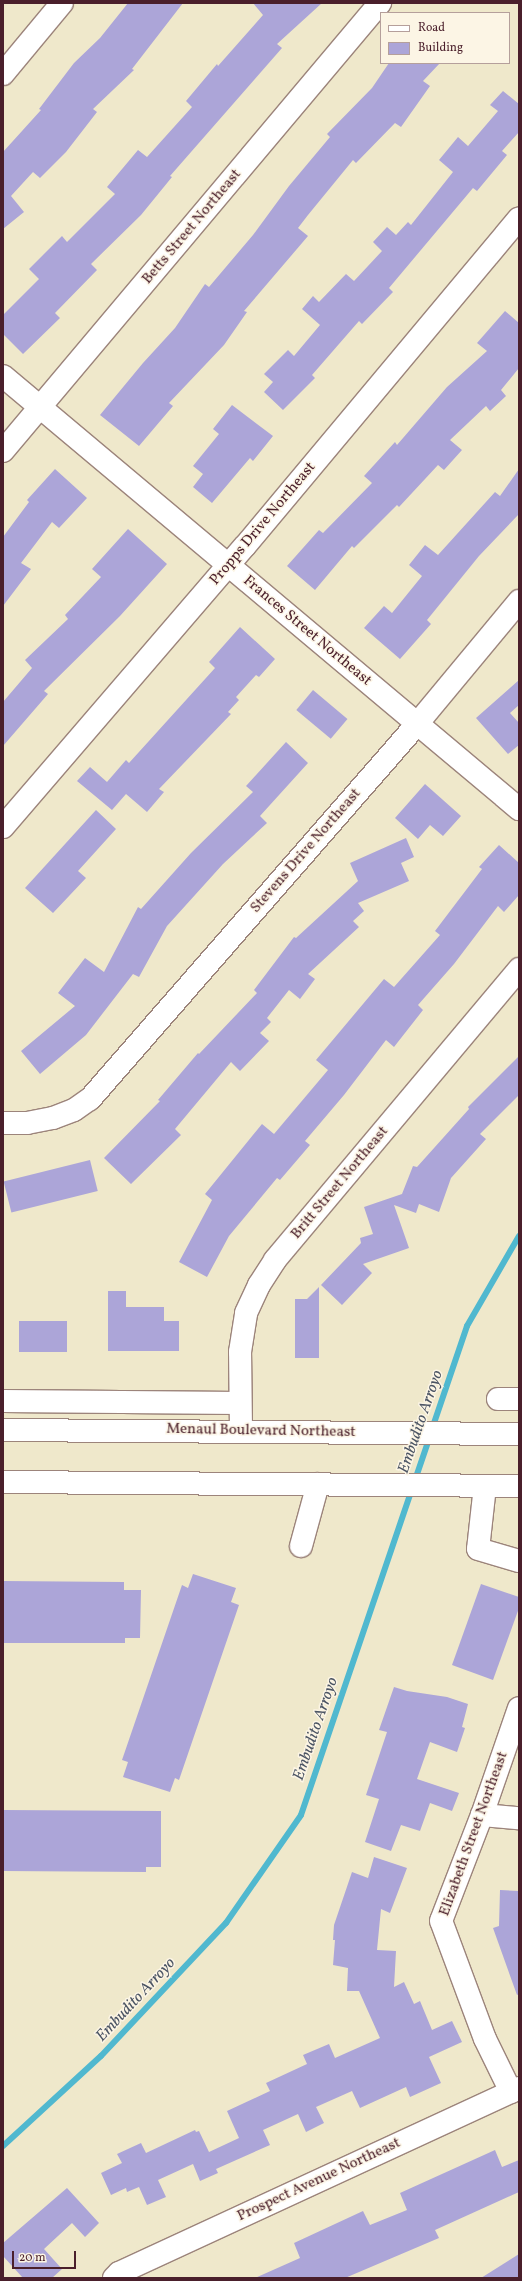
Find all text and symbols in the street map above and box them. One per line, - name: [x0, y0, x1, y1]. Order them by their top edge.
- legend: [380, 12, 510, 64]
- text: Road: [418, 20, 445, 36]
- text: Building: [418, 40, 463, 56]
- street label: Betts Street Northeast: [139, 166, 245, 288]
- street label: Propps Drive Northeast: [206, 459, 320, 589]
- street label: Frances Street Northeast: [239, 572, 375, 690]
- street label: Stevens Drive Northeast: [247, 785, 365, 917]
- street label: Britt Street Northeast: [288, 1123, 392, 1243]
- water label: Embudito Arroyo: [394, 1368, 448, 1476]
- street label: Menaul Boulevard Northeast: [166, 1420, 356, 1442]
- water label: Embudito Arroyo: [289, 1675, 343, 1783]
- street label: Elizabeth Street Northeast: [436, 1749, 512, 1919]
- water label: Embudito Arroyo: [92, 1954, 180, 2046]
- street label: Prospect Avenue Northeast: [235, 2134, 403, 2226]
- scale bar: [14, 2243, 78, 2269]
- text: 20 m: [19, 2250, 46, 2266]

